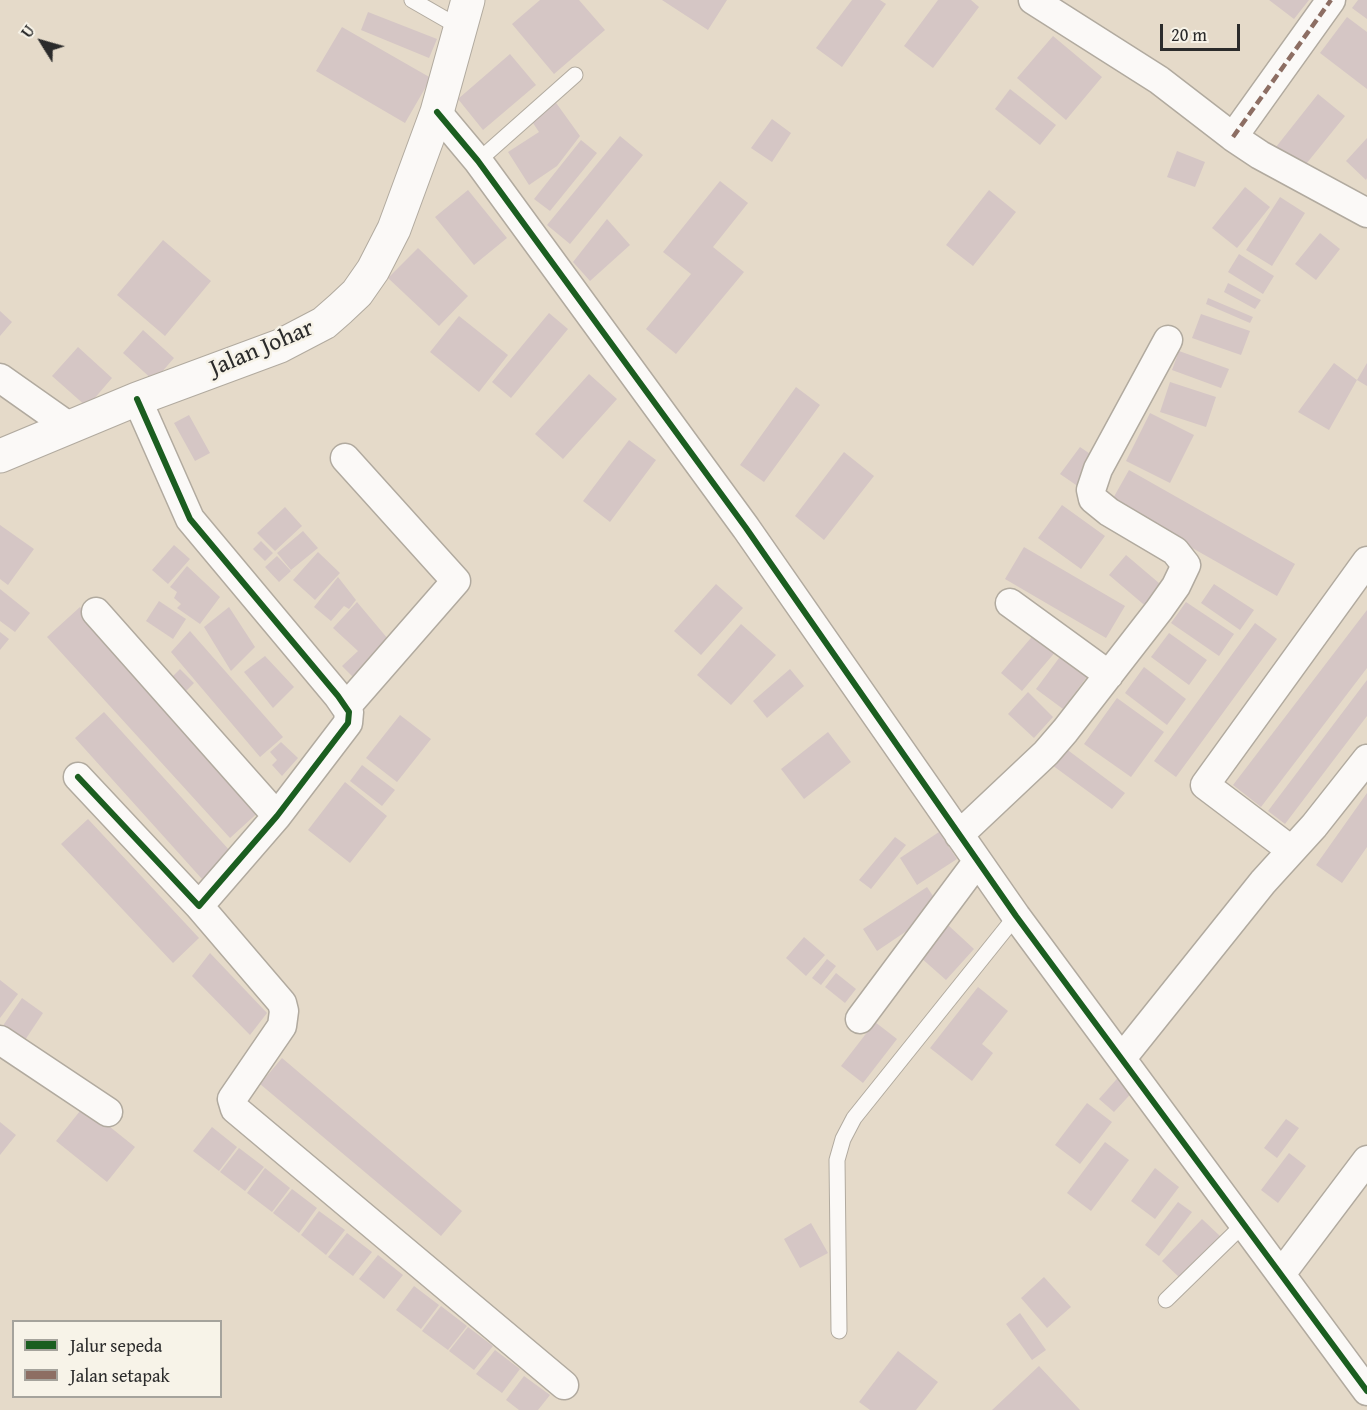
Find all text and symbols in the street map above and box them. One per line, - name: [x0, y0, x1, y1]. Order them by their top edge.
- north arrow: [12, 12, 72, 72]
- scale bar: [1163, 12, 1242, 50]
- text: U: [15, 20, 40, 43]
- text: 20 m: [1171, 21, 1207, 48]
- street label: Jalan Johar: [206, 314, 318, 384]
- legend: [12, 1320, 222, 1398]
- text: Jalur sepeda: [70, 1332, 162, 1359]
- text: Jalan setapak: [70, 1362, 170, 1389]

